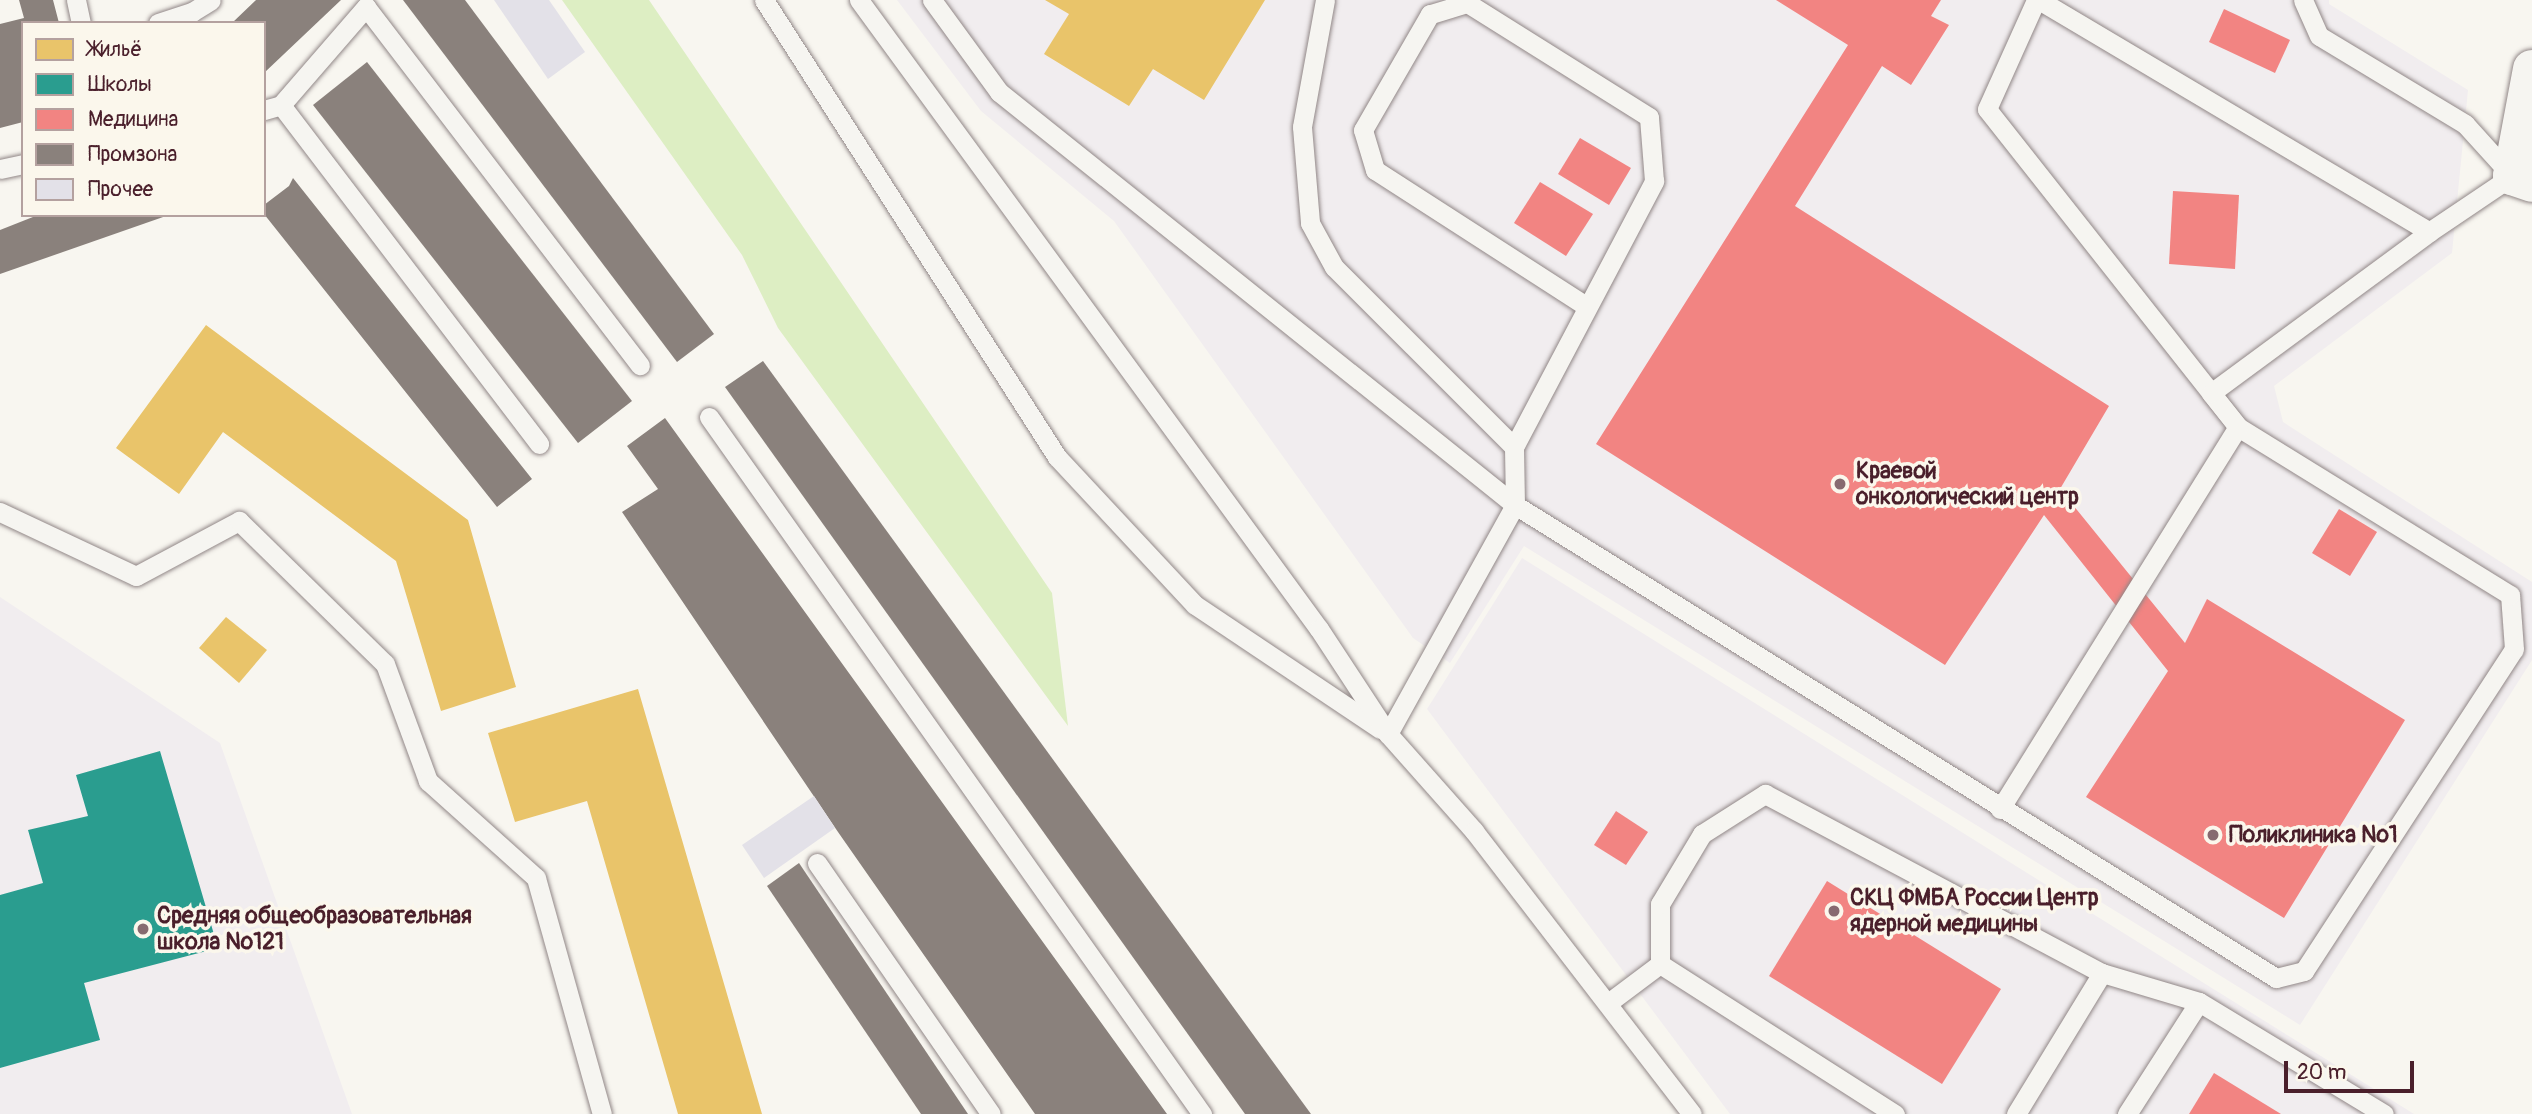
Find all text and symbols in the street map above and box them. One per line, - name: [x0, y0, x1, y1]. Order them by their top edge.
- legend: [21, 21, 266, 217]
- text: Жильё: [88, 36, 142, 63]
- text: Школы: [88, 71, 152, 98]
- text: Медицина: [88, 106, 178, 133]
- text: Промзона: [88, 141, 177, 168]
- text: Прочее: [88, 176, 153, 203]
- place label: Краевой онкологический центр: [1856, 457, 2079, 511]
- marker: Краевой онкологический центр: [1830, 474, 1850, 494]
- place label: Поликлиника №1: [2229, 821, 2398, 849]
- marker: Поликлиника №1: [2203, 825, 2223, 845]
- place label: СКЦ ФМБА России Центр ядерной медицины: [1850, 884, 2099, 938]
- marker: СКЦ ФМБА России Центр ядерной медицины: [1824, 901, 1844, 921]
- place label: Средняя общеобразовательная школа №121: [157, 902, 472, 956]
- marker: Средняя общеобразовательная школа №121: [135, 921, 151, 937]
- scale bar: [2287, 1048, 2416, 1092]
- text: 20 m: [2297, 1059, 2346, 1086]

